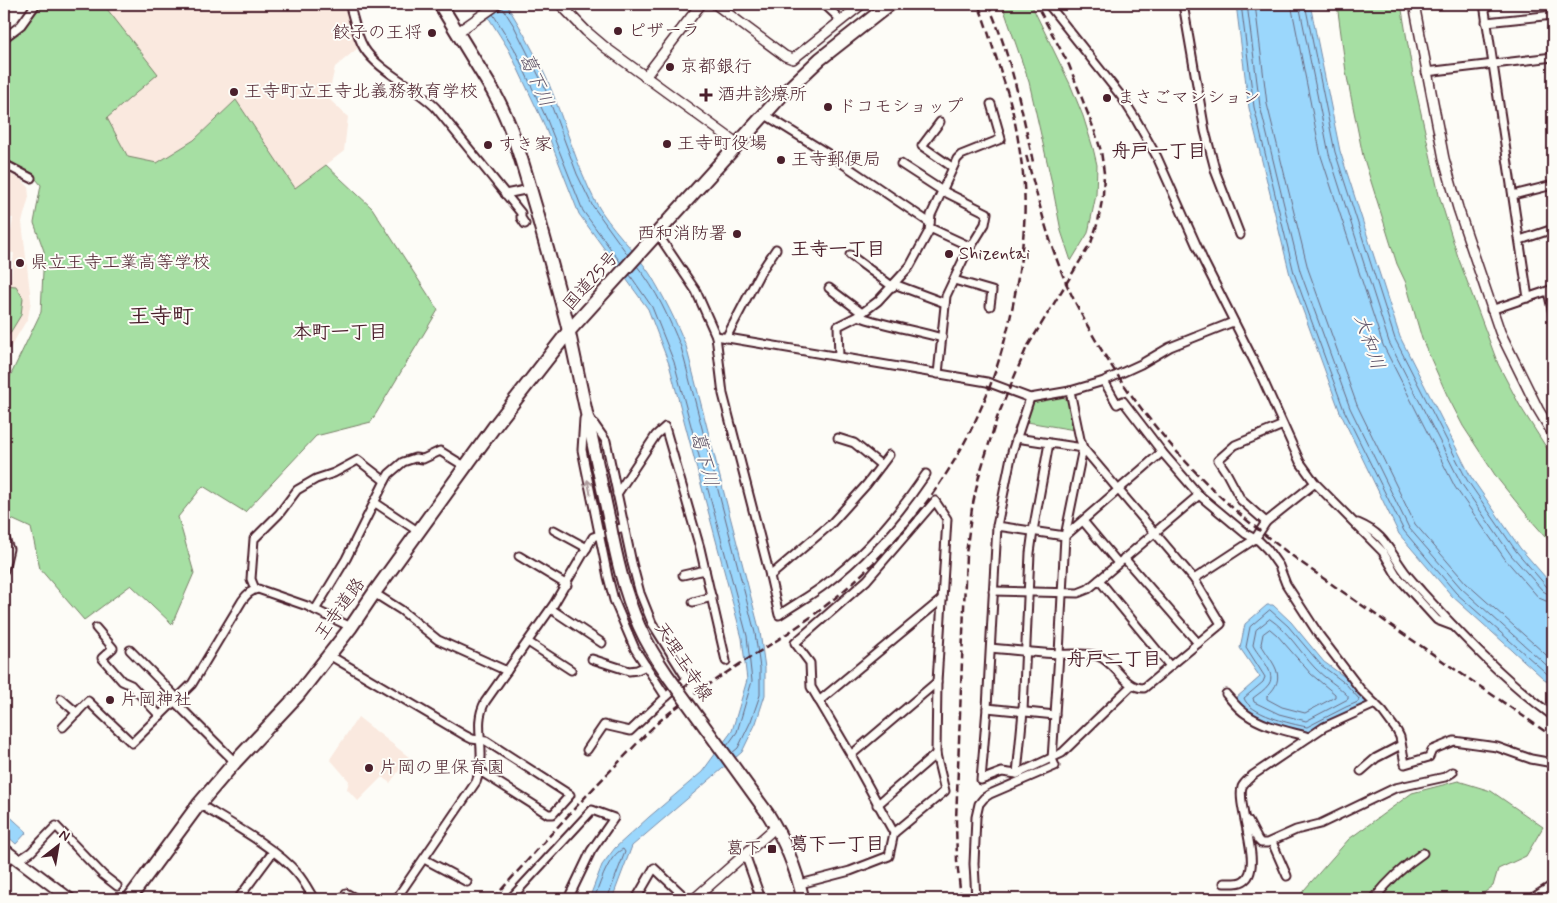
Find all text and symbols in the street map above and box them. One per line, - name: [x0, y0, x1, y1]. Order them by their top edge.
- place label: ピザーラ: [628, 19, 700, 43]
- place label: 餃子の王将: [332, 21, 422, 45]
- marker: ピザーラ: [612, 25, 624, 37]
- marker: 餃子の王将: [426, 27, 438, 39]
- water label: 葛下川: [513, 49, 559, 111]
- place label: 京都銀行: [680, 55, 752, 79]
- marker: 京都銀行: [664, 61, 676, 73]
- place label: 王寺町立王寺北義務教育学校: [244, 80, 478, 104]
- place label: 酒井診療所: [717, 83, 807, 107]
- marker: 王寺町立王寺北義務教育学校: [228, 86, 240, 98]
- place label: まさごマンション: [1117, 86, 1260, 110]
- marker: 酒井診療所: [699, 88, 713, 102]
- marker: まさごマンション: [1101, 92, 1113, 104]
- place label: ドコモショップ: [838, 95, 963, 119]
- marker: ドコモショップ: [822, 101, 834, 113]
- place label: 王寺町役場: [677, 132, 767, 156]
- place label: すき家: [498, 133, 552, 157]
- marker: 王寺町役場: [661, 138, 673, 150]
- marker: すき家: [482, 139, 494, 151]
- district label: 舟戸一丁目: [1111, 139, 1207, 164]
- place label: 王寺郵便局: [791, 148, 881, 172]
- marker: 王寺郵便局: [775, 154, 787, 166]
- place label: 西和消防署: [637, 222, 727, 246]
- marker: 西和消防署: [731, 228, 743, 240]
- district label: 王寺一丁目: [790, 237, 886, 262]
- place label: Shizentai: [959, 242, 1030, 266]
- street label: 国道25号: [558, 246, 624, 316]
- marker: Shizentai: [943, 248, 955, 260]
- place label: 県立王寺工業高等学校: [30, 251, 210, 275]
- marker: 県立王寺工業高等学校: [14, 257, 26, 269]
- district label: 王寺町: [128, 303, 194, 331]
- water label: 大和川: [1348, 311, 1390, 373]
- district label: 本町一丁目: [292, 320, 388, 345]
- water label: 葛下川: [685, 428, 723, 490]
- one-way arrow: [584, 479, 594, 495]
- street label: 王寺道路: [309, 573, 371, 645]
- street label: 天理王寺線: [648, 618, 718, 706]
- district label: 舟戸二丁目: [1066, 647, 1162, 672]
- place label: 片岡神社: [120, 688, 192, 712]
- marker: 片岡神社: [104, 694, 116, 706]
- place label: 片岡の里保育園: [379, 756, 505, 780]
- marker: 片岡の里保育園: [363, 762, 375, 774]
- north arrow: [32, 820, 82, 870]
- text: N: [56, 826, 73, 846]
- district label: 葛下一丁目: [789, 832, 885, 857]
- place label: 葛下: [726, 837, 762, 861]
- marker: 葛下: [766, 843, 778, 855]

